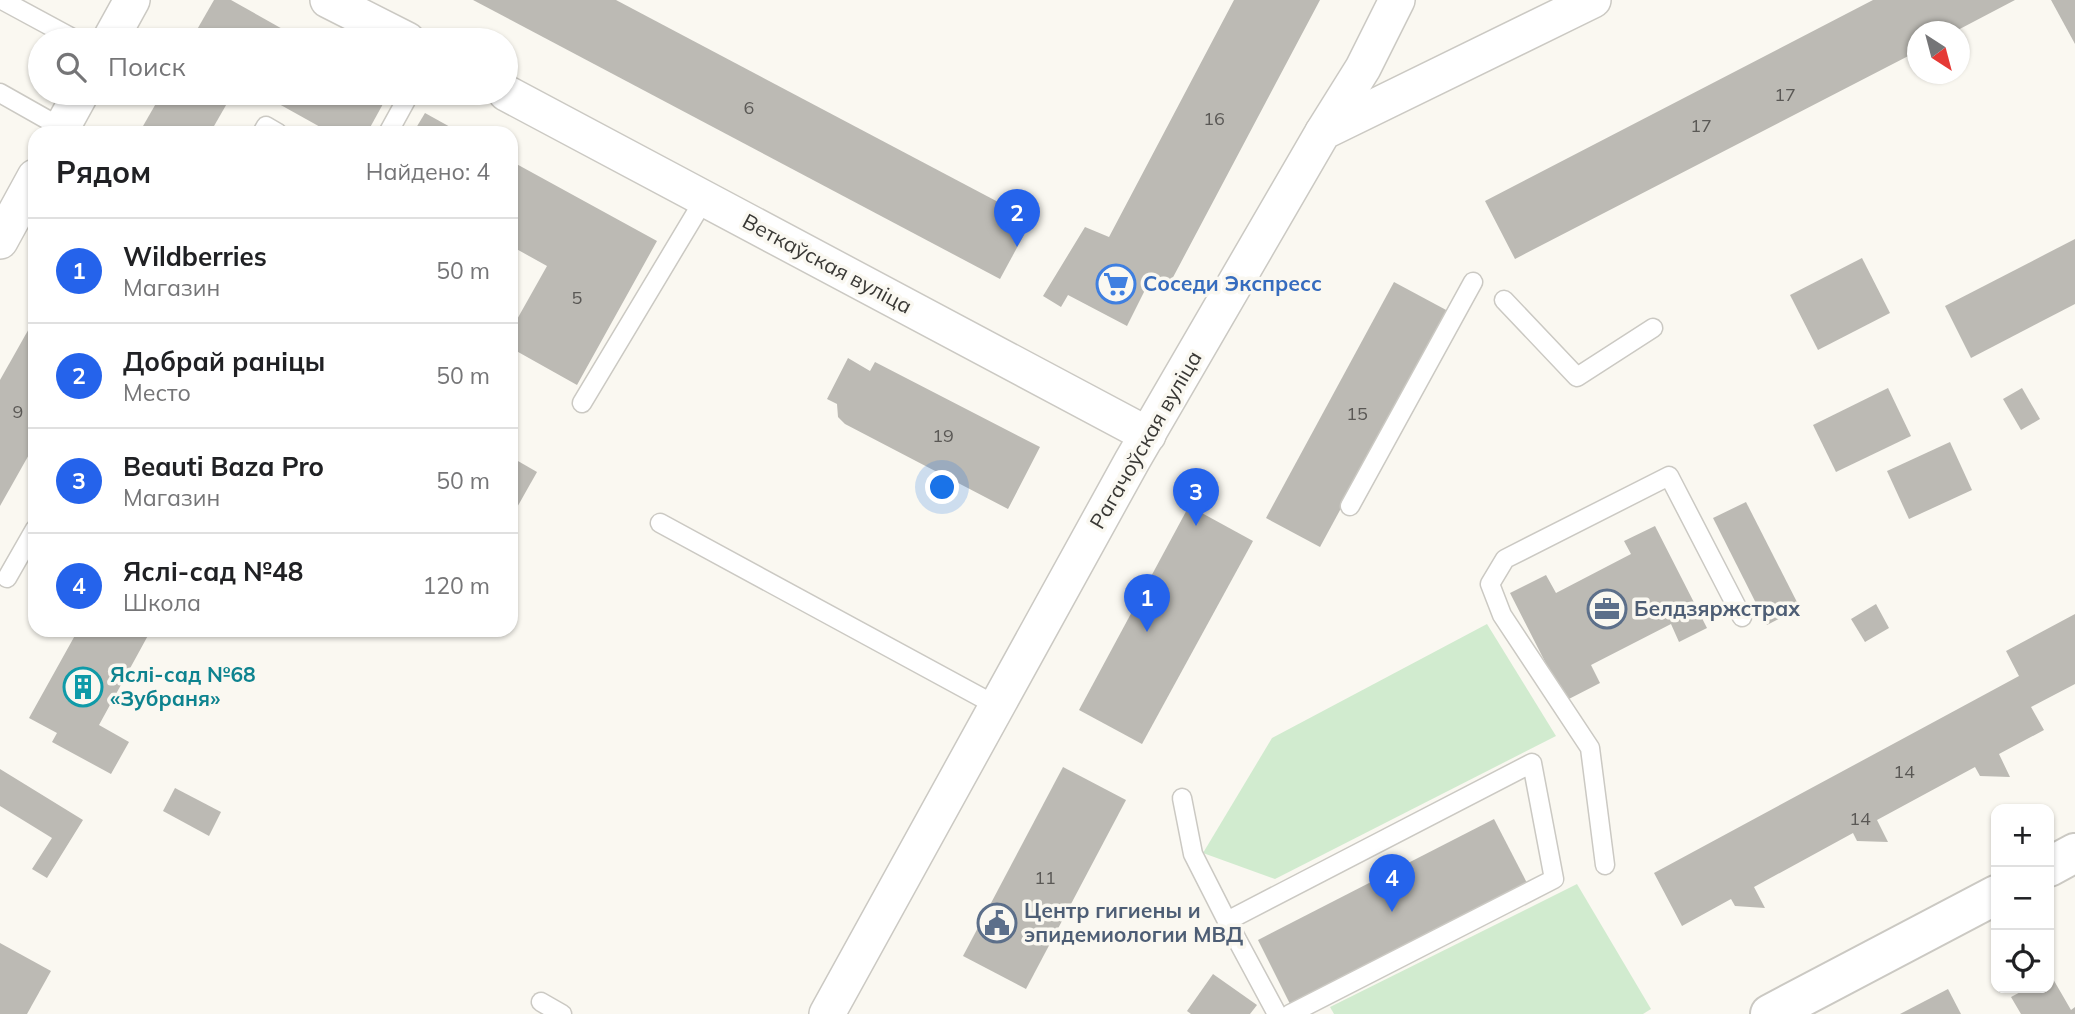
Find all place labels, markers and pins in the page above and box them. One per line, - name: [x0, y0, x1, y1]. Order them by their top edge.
- pin: 2: [994, 189, 1040, 247]
- supermarket icon: Соседи Экспресс: [1095, 263, 1137, 305]
- place label: Соседи Экспресс: [1143, 270, 1322, 296]
- pin: 3: [1173, 468, 1219, 526]
- pin: 1: [1124, 574, 1170, 632]
- office icon: Белдзяржстрах: [1586, 588, 1628, 630]
- place label: Белдзяржстрах: [1634, 595, 1800, 621]
- place label: Яслі-сад №68 «Зубраня»: [110, 661, 256, 711]
- building icon: Яслі-сад №68 «Зубраня»: [62, 666, 104, 708]
- pin: 4: [1369, 854, 1415, 912]
- place label: Центр гигиены и эпидемиологии МВД: [1024, 897, 1243, 947]
- public building icon: Центр гигиены и эпидемиологии МВД: [976, 902, 1018, 944]

